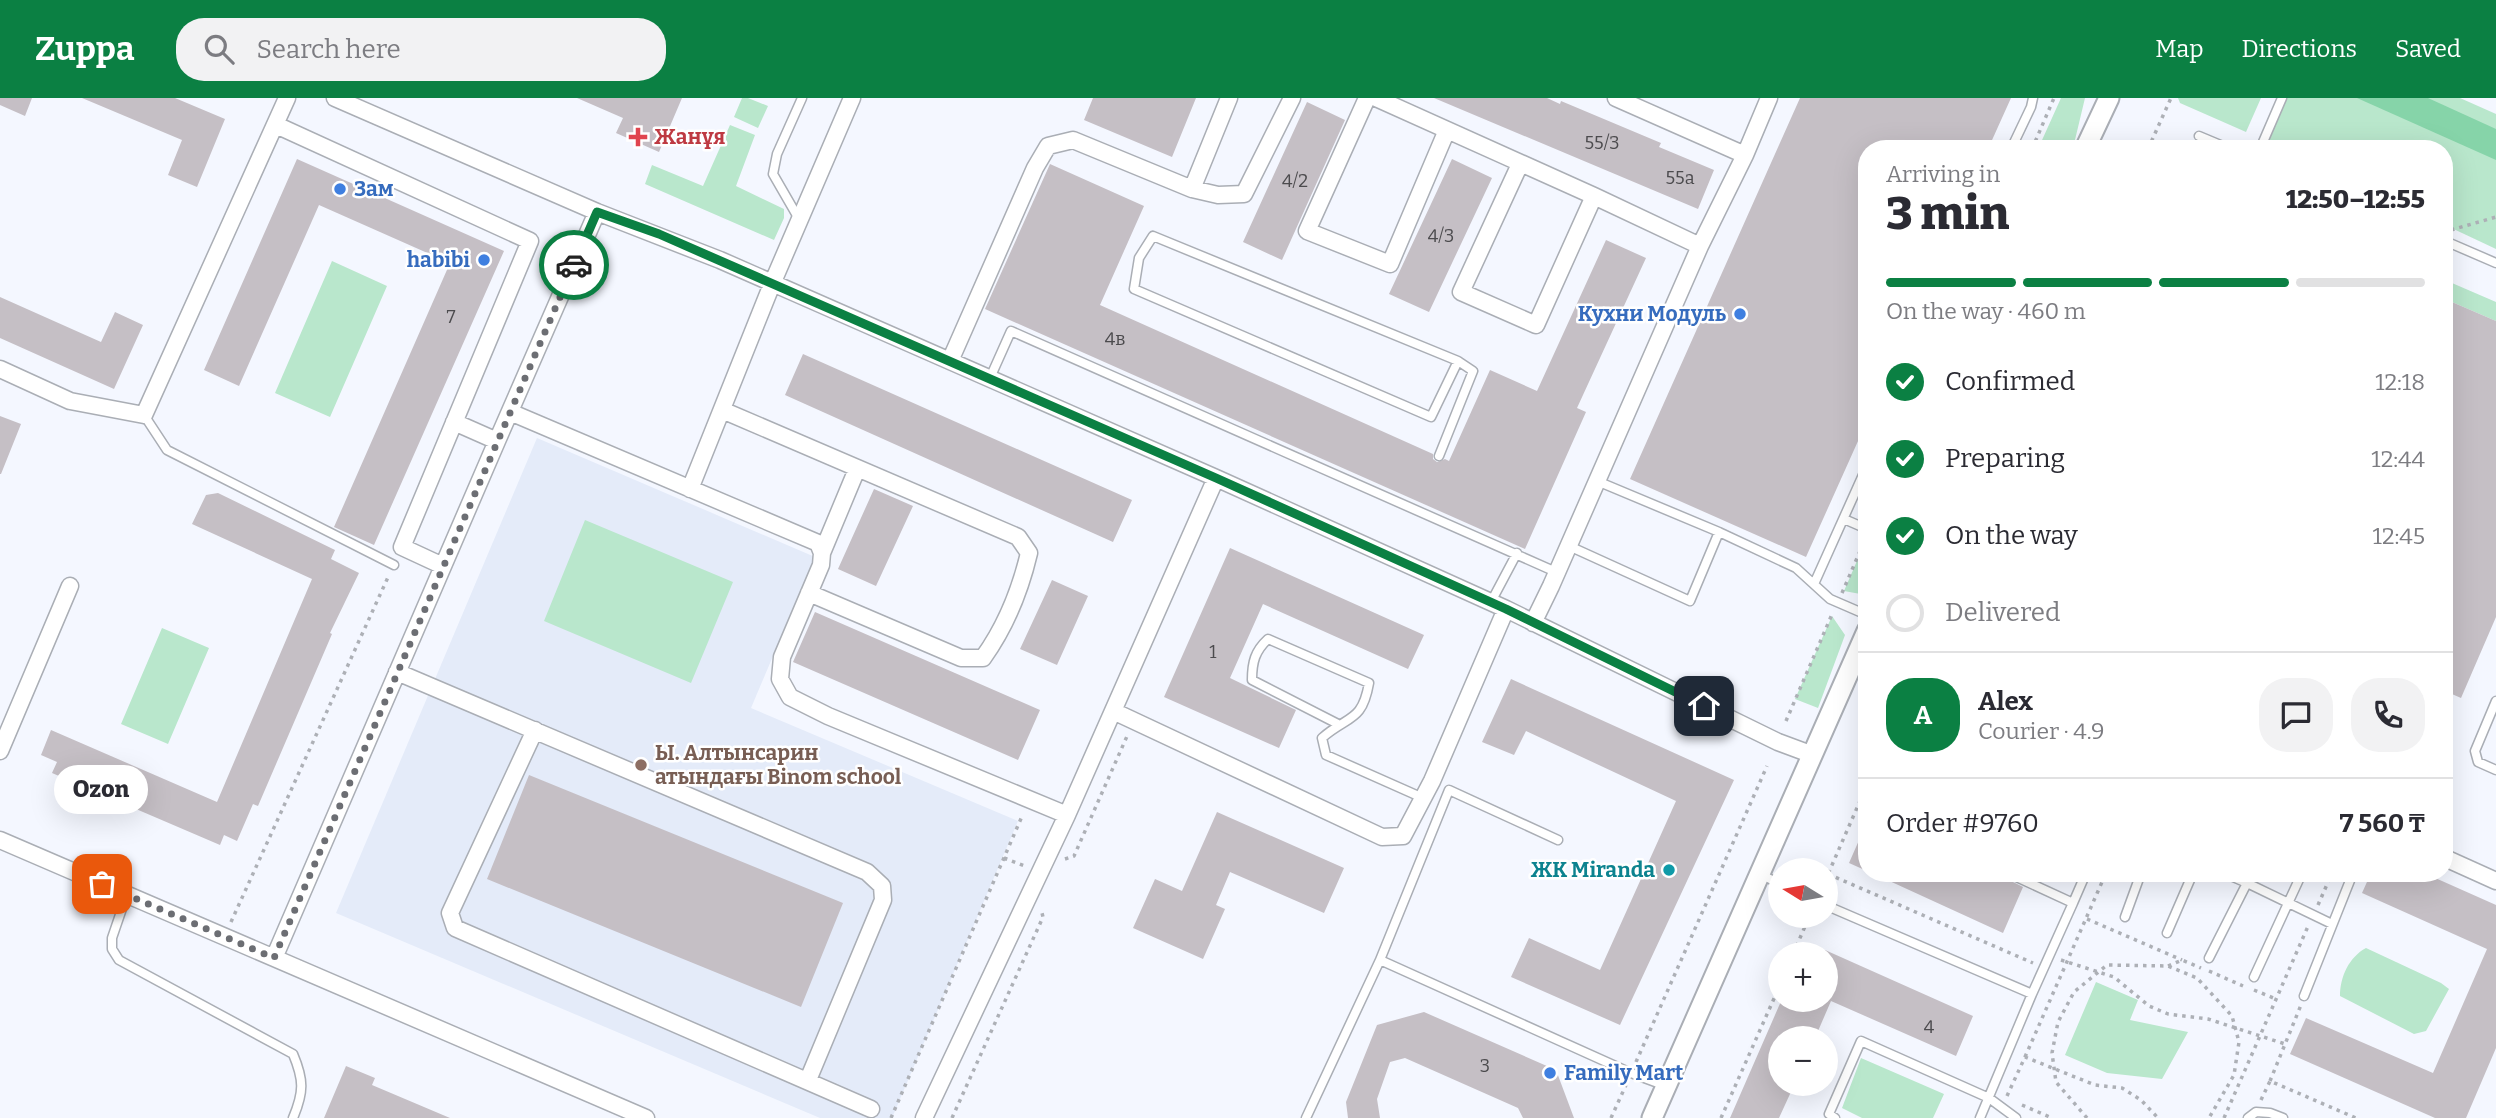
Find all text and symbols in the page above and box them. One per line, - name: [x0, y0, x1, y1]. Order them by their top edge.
- search box: [176, 18, 666, 81]
- text: Zuppa: [35, 29, 134, 69]
- icon: search: [200, 30, 238, 68]
- text: Search here: [256, 34, 401, 65]
- text: Map: [2155, 35, 2204, 63]
- text: Directions: [2242, 35, 2357, 63]
- text: Saved: [2395, 35, 2461, 63]
- place label: Жанұя: [654, 124, 726, 150]
- marker: Жанұя: [628, 127, 648, 147]
- house number: 55/3: [1584, 132, 1620, 154]
- text: Arriving in: [1886, 160, 2000, 188]
- house number: 55а: [1665, 167, 1695, 189]
- house number: 4/2: [1282, 170, 1308, 192]
- place label: Зам: [354, 176, 394, 202]
- marker: Зам: [332, 181, 348, 197]
- text: 12:50–12:55: [2286, 184, 2425, 215]
- text: 3 min: [1886, 186, 2009, 241]
- house number: 4/3: [1428, 225, 1454, 247]
- courier: [539, 230, 609, 300]
- icon: car: [555, 246, 593, 284]
- place label: habibi: [407, 247, 470, 273]
- marker: habibi: [476, 252, 492, 268]
- text: On the way · 460 m: [1886, 297, 2086, 325]
- place label: Кухни Модуль: [1578, 301, 1727, 327]
- house number: 7: [446, 306, 456, 328]
- marker: Кухни Модуль: [1732, 306, 1748, 322]
- house number: 4в: [1105, 328, 1125, 350]
- icon: check: [1886, 363, 1924, 401]
- text: Confirmed: [1945, 366, 2075, 397]
- text: 12:18: [2375, 368, 2425, 396]
- icon: check: [1886, 440, 1924, 478]
- text: Preparing: [1945, 443, 2065, 474]
- text: 12:44: [2371, 445, 2425, 473]
- icon: check: [1886, 517, 1924, 555]
- text: On the way: [1945, 520, 2078, 551]
- text: 12:45: [2373, 522, 2425, 550]
- text: Delivered: [1945, 597, 2060, 628]
- house number: 1: [1209, 641, 1217, 663]
- pin: [1674, 676, 1734, 736]
- button: chat: [2259, 678, 2333, 752]
- button: phone: [2351, 678, 2425, 752]
- text: Alex: [1978, 686, 2033, 717]
- icon: home: [1685, 687, 1723, 725]
- text: A: [1914, 700, 1932, 731]
- text: Courier · 4.9: [1978, 717, 2105, 745]
- place label: Ы. Алтынсарин атындағы Binom school: [655, 740, 902, 790]
- marker: Ы. Алтынсарин атындағы Binom school: [633, 757, 649, 773]
- callout: Ozon: [55, 765, 149, 814]
- text: Ozon: [73, 775, 129, 803]
- text: Order #9760: [1886, 808, 2039, 839]
- text: 7 560 ₸: [2339, 808, 2425, 839]
- pin: [72, 854, 132, 914]
- place label: ЖК Miranda: [1531, 857, 1655, 883]
- north arrow: [1768, 858, 1838, 928]
- map controls: [1768, 858, 1838, 1096]
- marker: ЖК Miranda: [1661, 862, 1677, 878]
- icon: bag: [83, 865, 121, 903]
- button: +: [1768, 942, 1838, 1012]
- house number: 4: [1924, 1016, 1935, 1038]
- button: −: [1768, 1026, 1838, 1096]
- house number: 3: [1480, 1055, 1490, 1077]
- place label: Family Mart: [1564, 1060, 1684, 1086]
- marker: Family Mart: [1542, 1065, 1558, 1081]

